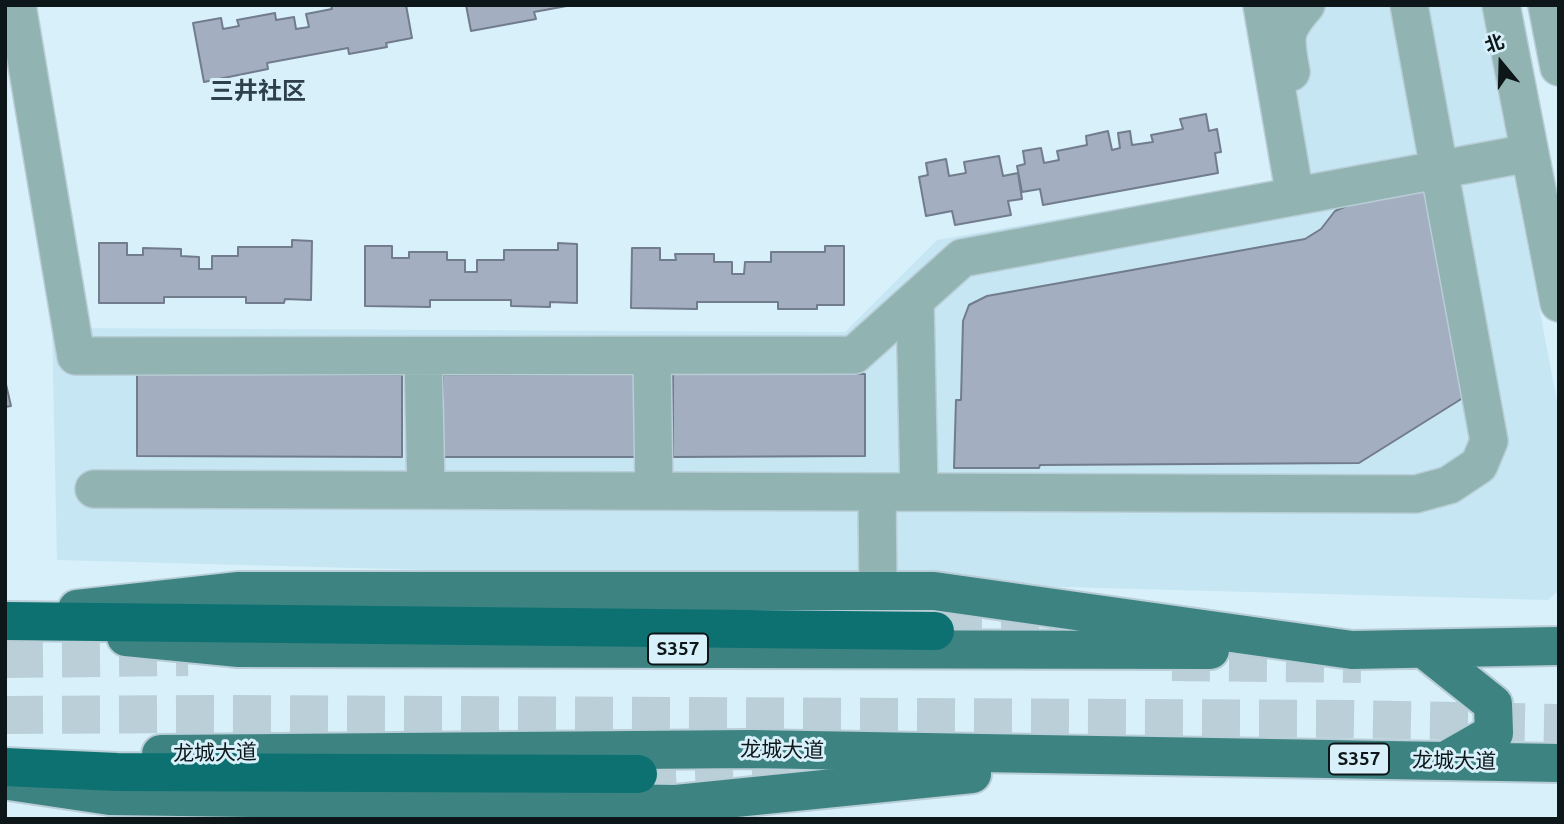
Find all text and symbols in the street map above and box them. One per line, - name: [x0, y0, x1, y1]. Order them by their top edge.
- north arrow: [1466, 28, 1536, 98]
- text: 北: [1482, 30, 1507, 57]
- district label: 三井社区: [210, 77, 306, 105]
- road number: S357: [648, 634, 708, 664]
- street label: 龙城大道: [740, 737, 824, 763]
- street label: 龙城大道: [173, 740, 257, 766]
- road number: S357: [1329, 744, 1389, 774]
- street label: 龙城大道: [1412, 748, 1496, 774]

